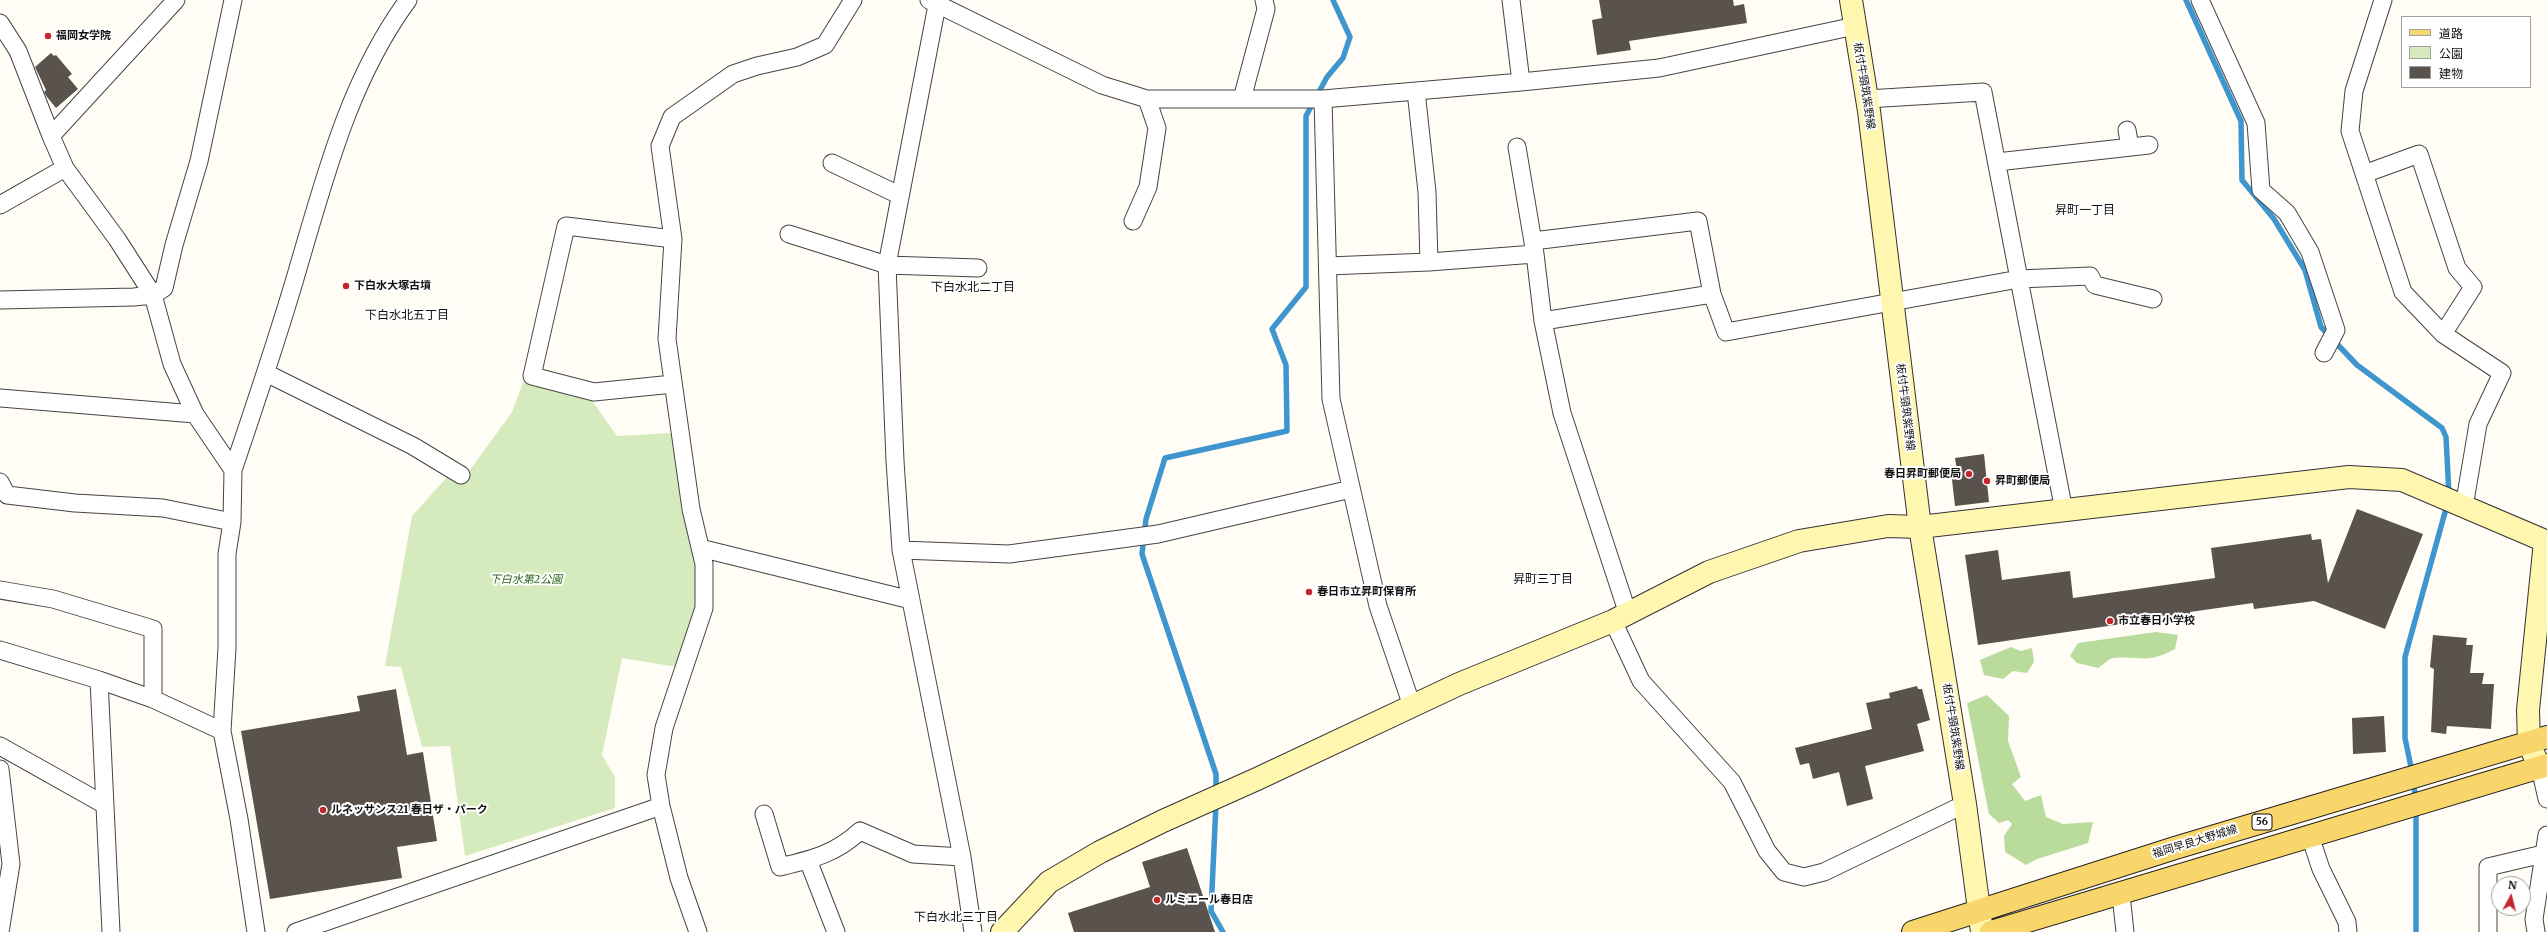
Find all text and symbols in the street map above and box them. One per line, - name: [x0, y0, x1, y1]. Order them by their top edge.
- legend: [2401, 16, 2531, 88]
- text: 道路: [2439, 26, 2463, 41]
- place label: 福岡女学院: [56, 29, 111, 43]
- marker: 福岡女学院: [43, 31, 53, 41]
- street label: 板付牛頸筑紫野線: [1851, 42, 1877, 130]
- text: 公園: [2439, 46, 2463, 61]
- text: 建物: [2439, 66, 2463, 81]
- district label: 昇町一丁目: [2055, 204, 2115, 218]
- place label: 下白水大塚古墳: [354, 279, 431, 293]
- marker: 下白水大塚古墳: [341, 281, 351, 291]
- district label: 下白水北二丁目: [931, 281, 1015, 295]
- district label: 下白水北五丁目: [365, 309, 449, 323]
- street label: 板付牛頸筑紫野線: [1893, 363, 1917, 451]
- place label: 春日昇町郵便局: [1884, 467, 1961, 481]
- marker: 春日昇町郵便局: [1964, 469, 1974, 479]
- place label: 昇町郵便局: [1995, 474, 2050, 488]
- marker: 昇町郵便局: [1982, 476, 1992, 486]
- park label: 下白水第2公園: [490, 573, 562, 587]
- district label: 昇町三丁目: [1513, 573, 1573, 587]
- place label: 春日市立昇町保育所: [1317, 585, 1416, 599]
- marker: 春日市立昇町保育所: [1304, 587, 1314, 597]
- place label: 市立春日小学校: [2118, 614, 2195, 628]
- marker: 市立春日小学校: [2105, 616, 2115, 626]
- street label: 板付牛頸筑紫野線: [1940, 683, 1966, 771]
- place label: ルネッサンス21 春日ザ・パーク: [331, 803, 488, 817]
- marker: ルネッサンス21 春日ザ・パーク: [318, 805, 328, 815]
- road number: 56: [2252, 814, 2272, 830]
- street label: 福岡早良大野城線: [2151, 823, 2239, 861]
- north arrow: [2491, 876, 2531, 916]
- text: N: [2507, 878, 2518, 893]
- place label: ルミエール春日店: [1165, 893, 1253, 907]
- marker: ルミエール春日店: [1152, 895, 1162, 905]
- district label: 下白水北三丁目: [914, 911, 998, 925]

